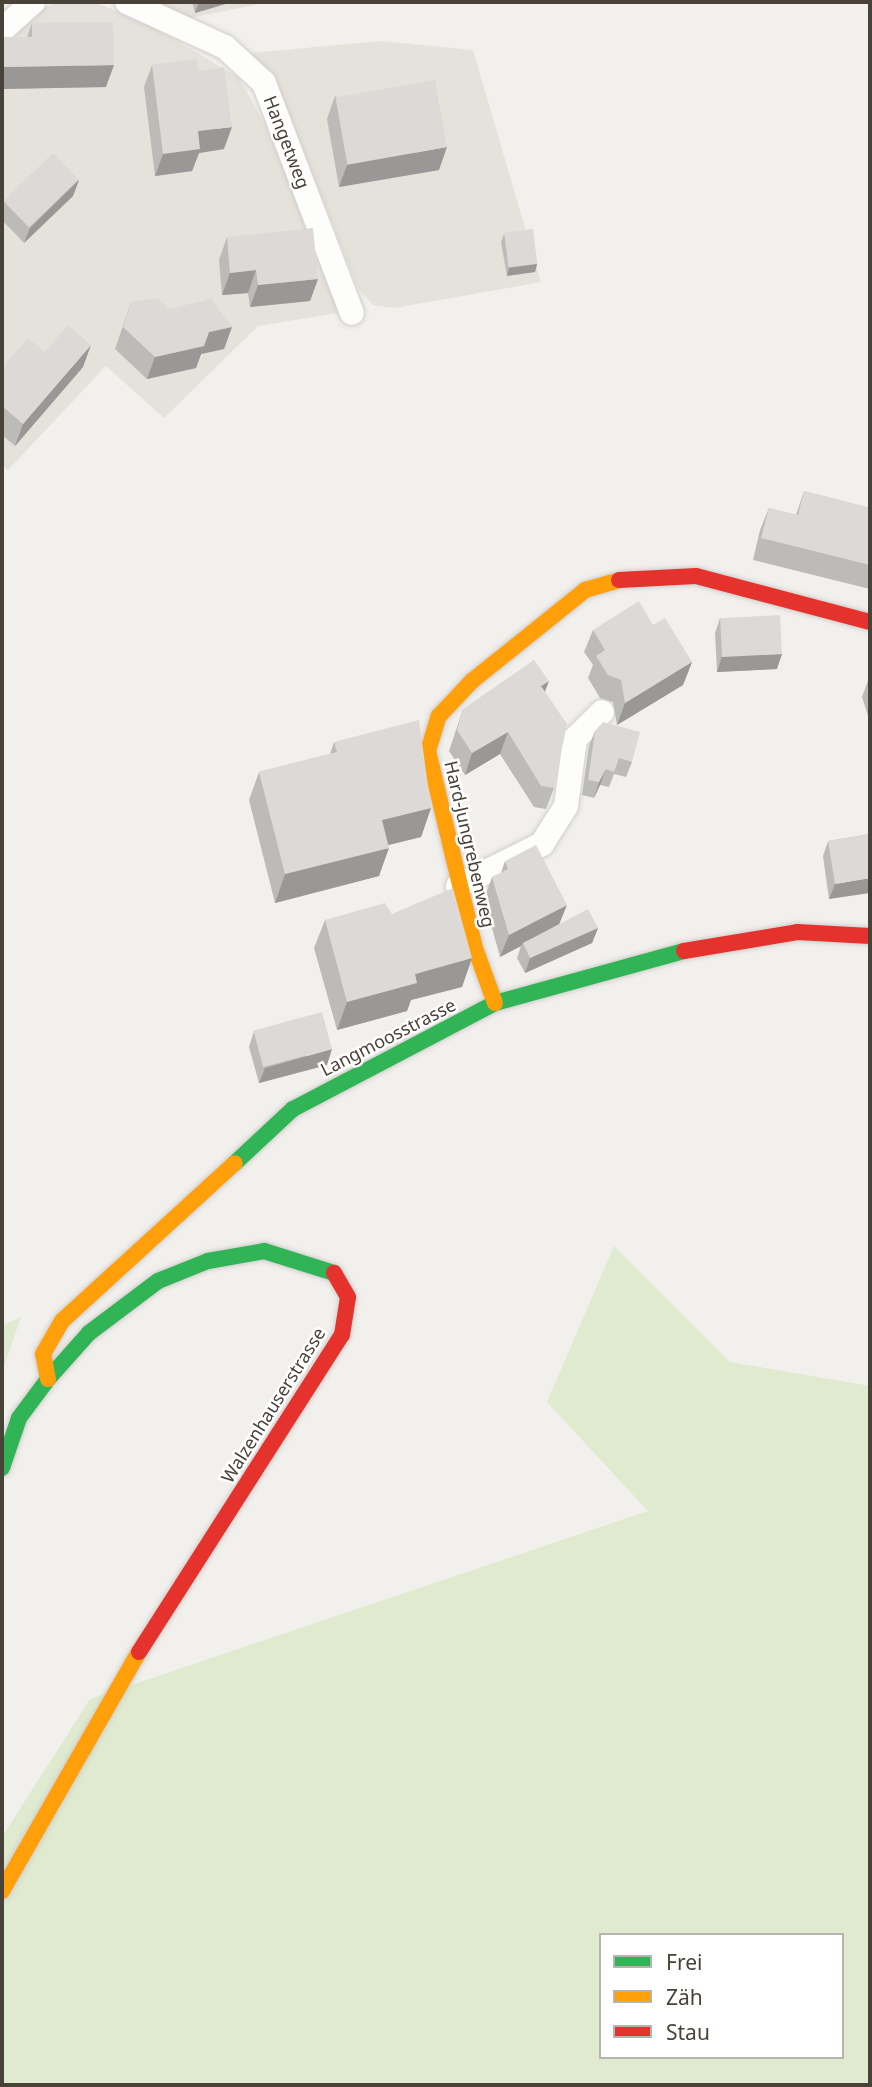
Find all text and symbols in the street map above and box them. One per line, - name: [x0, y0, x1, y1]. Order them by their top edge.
- street label: Hangetweg: [259, 93, 315, 191]
- street label: Hard-Jungrebenweg: [440, 758, 500, 930]
- street label: Langmoosstrasse: [317, 994, 459, 1080]
- street label: Walzenhauserstrasse: [216, 1323, 330, 1487]
- legend: [599, 1933, 844, 2059]
- text: Frei: [666, 1948, 702, 1976]
- text: Zäh: [666, 1983, 703, 2011]
- text: Stau: [666, 2018, 710, 2046]

